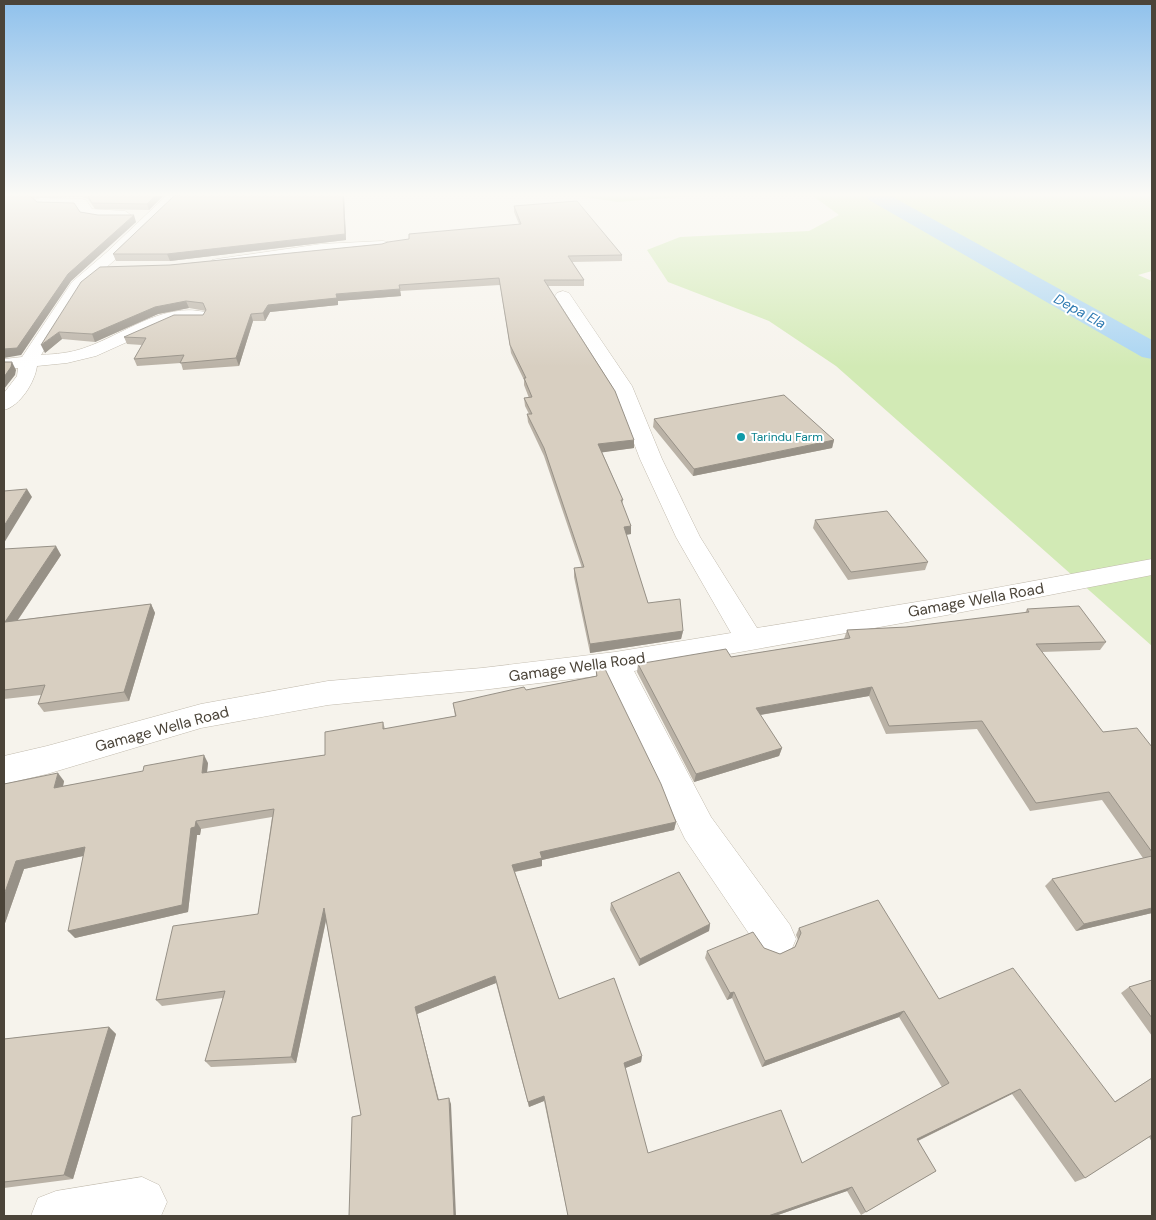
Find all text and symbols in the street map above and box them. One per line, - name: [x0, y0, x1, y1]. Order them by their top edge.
- water label: Depa Ela: [1051, 289, 1109, 333]
- place label: Tarindu Farm: [751, 429, 823, 445]
- marker: Tarindu Farm: [735, 431, 747, 443]
- street label: Gamage Wella Road: [906, 578, 1046, 622]
- street label: Gamage Wella Road: [507, 648, 647, 686]
- street label: Gamage Wella Road: [93, 702, 231, 756]

